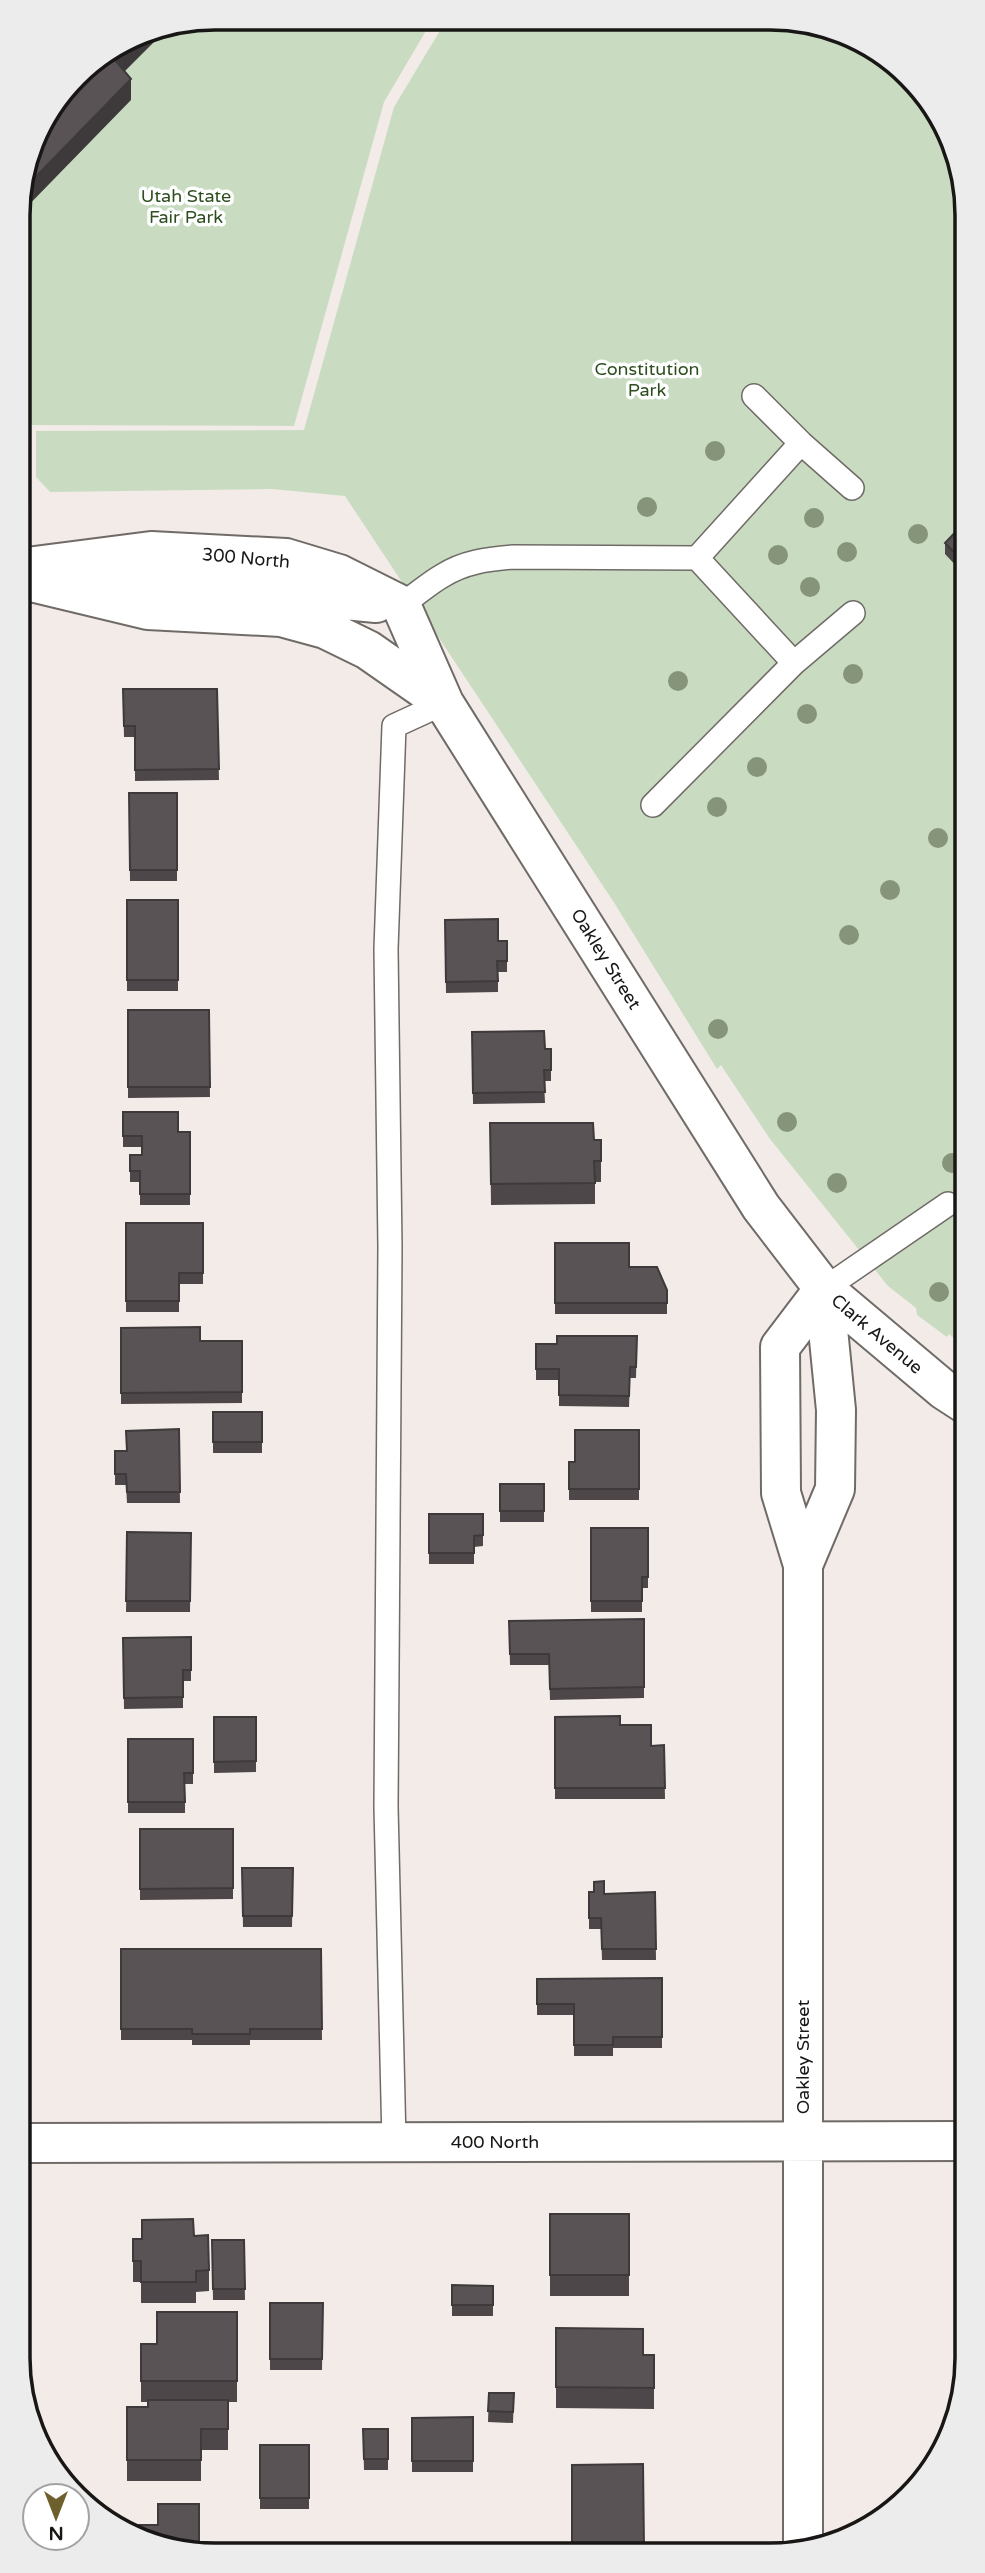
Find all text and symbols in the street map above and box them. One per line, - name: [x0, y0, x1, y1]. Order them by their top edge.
- park label: Utah State Fair Park: [141, 185, 231, 228]
- park label: Constitution Park: [594, 358, 700, 401]
- street label: 300 North: [201, 543, 291, 573]
- street label: Oakley Street: [566, 905, 646, 1014]
- street label: Clark Avenue: [827, 1289, 927, 1379]
- street label: Oakley Street: [792, 2000, 814, 2114]
- street label: 400 North: [451, 2131, 539, 2153]
- north arrow: [21, 2482, 91, 2552]
- text: N: [48, 2522, 64, 2544]

